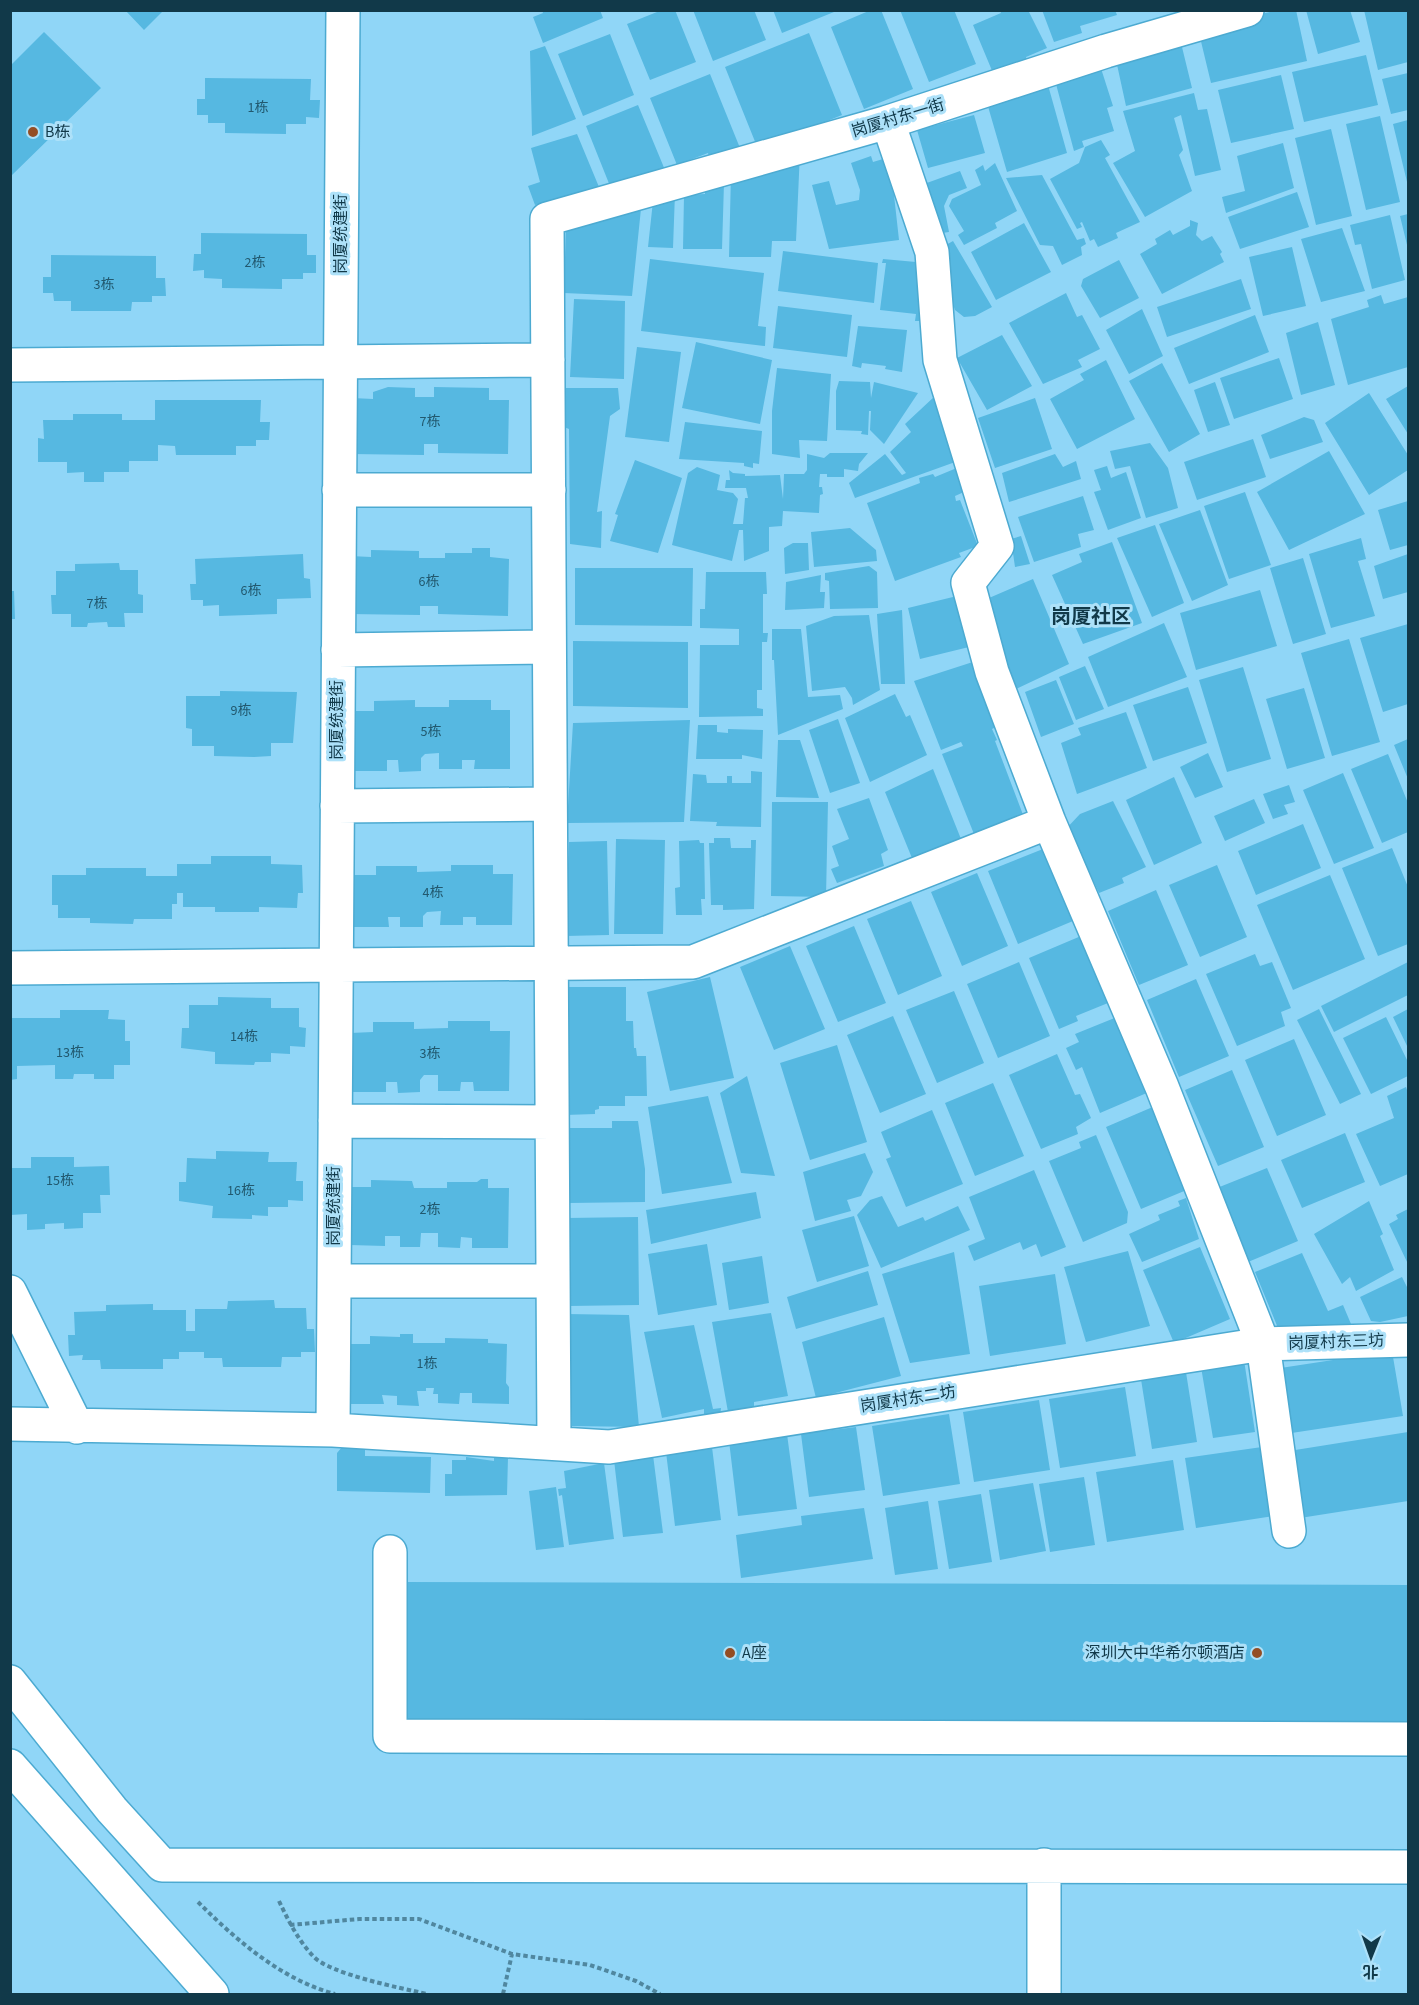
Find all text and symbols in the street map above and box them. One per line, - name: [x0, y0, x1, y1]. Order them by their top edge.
- street label: 岗厦村东一街: [849, 93, 947, 143]
- house number: 1栋: [248, 98, 268, 118]
- place label: B栋: [45, 121, 70, 143]
- marker: B栋: [26, 125, 40, 139]
- street label: 岗厦统建街: [330, 194, 352, 274]
- house number: 2栋: [245, 253, 265, 273]
- house number: 3栋: [94, 275, 114, 295]
- house number: 7栋: [420, 412, 440, 432]
- house number: 6栋: [419, 572, 439, 592]
- house number: 6栋: [241, 581, 261, 601]
- house number: 7栋: [87, 594, 107, 614]
- district label: 岗厦社区: [1051, 603, 1131, 631]
- street label: 岗厦统建街: [326, 680, 348, 760]
- house number: 9栋: [231, 701, 251, 721]
- house number: 5栋: [421, 722, 441, 742]
- house number: 4栋: [423, 883, 443, 903]
- house number: 14栋: [230, 1027, 258, 1047]
- house number: 13栋: [56, 1043, 84, 1063]
- house number: 3栋: [420, 1044, 440, 1064]
- street label: 岗厦统建街: [323, 1166, 345, 1246]
- house number: 15栋: [46, 1171, 74, 1191]
- house number: 16栋: [227, 1181, 255, 1201]
- house number: 2栋: [420, 1200, 440, 1220]
- street label: 岗厦村东三坊: [1288, 1329, 1384, 1355]
- house number: 1栋: [417, 1354, 437, 1374]
- street label: 岗厦村东二坊: [859, 1381, 957, 1417]
- place label: A座: [742, 1642, 767, 1664]
- place label: 深圳大中华希尔顿酒店: [1085, 1642, 1245, 1664]
- marker: A座: [723, 1646, 737, 1660]
- marker: 深圳大中华希尔顿酒店: [1250, 1646, 1264, 1660]
- north arrow: [1341, 1927, 1401, 1987]
- text: 北: [1363, 1960, 1379, 1982]

